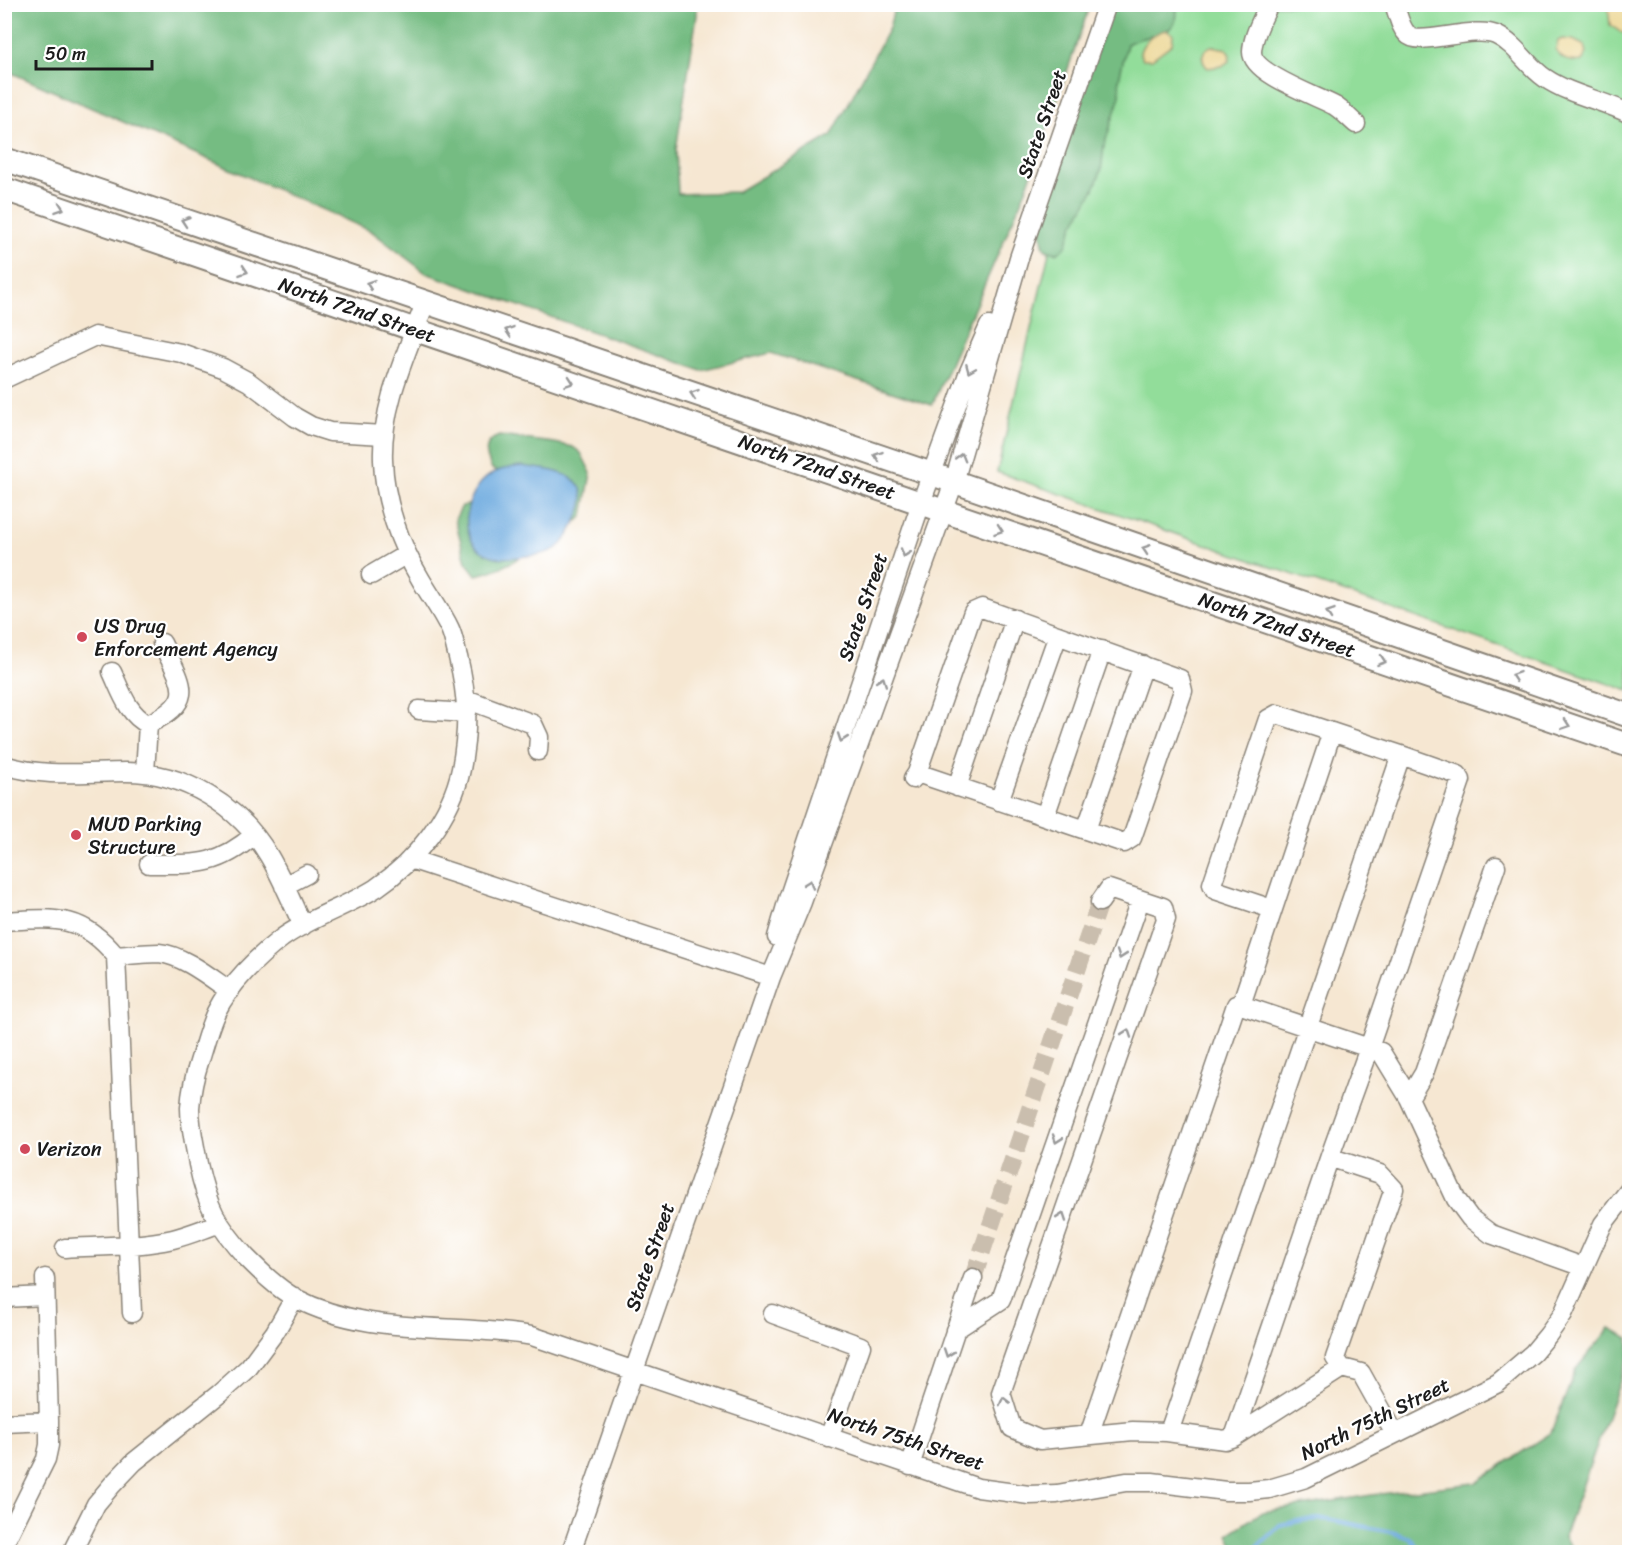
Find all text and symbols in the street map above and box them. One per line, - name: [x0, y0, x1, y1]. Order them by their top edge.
- scale bar: [36, 33, 152, 71]
- text: 50 m: [45, 38, 86, 70]
- street label: State Street: [1007, 65, 1077, 183]
- one-way arrow: [54, 201, 65, 213]
- one-way arrow: [180, 215, 191, 228]
- one-way arrow: [238, 264, 249, 276]
- street label: North 72nd Street: [274, 267, 441, 353]
- one-way arrow: [365, 278, 376, 291]
- one-way arrow: [504, 326, 515, 339]
- one-way arrow: [966, 363, 978, 374]
- one-way arrow: [564, 375, 575, 388]
- one-way arrow: [689, 388, 700, 401]
- street label: North 72nd Street: [734, 424, 901, 510]
- one-way arrow: [874, 451, 884, 464]
- one-way arrow: [954, 452, 966, 463]
- one-way arrow: [993, 522, 1004, 535]
- one-way arrow: [1141, 544, 1152, 556]
- one-way arrow: [899, 547, 912, 558]
- street label: State Street: [828, 548, 898, 666]
- street label: North 72nd Street: [1194, 582, 1361, 668]
- one-way arrow: [1325, 607, 1336, 620]
- place label: US Drug Enforcement Agency: [94, 609, 278, 667]
- marker: US Drug Enforcement Agency: [75, 630, 89, 644]
- one-way arrow: [1376, 654, 1387, 666]
- one-way arrow: [1510, 671, 1521, 684]
- one-way arrow: [875, 676, 888, 687]
- one-way arrow: [1560, 717, 1571, 730]
- one-way arrow: [837, 732, 850, 743]
- place label: MUD Parking Structure: [88, 807, 202, 865]
- marker: MUD Parking Structure: [69, 828, 83, 842]
- one-way arrow: [801, 879, 814, 890]
- one-way arrow: [1115, 949, 1128, 960]
- one-way arrow: [1119, 1028, 1132, 1039]
- place label: Verizon: [37, 1132, 102, 1167]
- one-way arrow: [1052, 1133, 1064, 1144]
- marker: Verizon: [18, 1142, 32, 1156]
- street label: State Street: [615, 1198, 685, 1316]
- one-way arrow: [1055, 1212, 1068, 1223]
- one-way arrow: [942, 1347, 955, 1358]
- street label: North 75th Street: [1294, 1367, 1456, 1470]
- one-way arrow: [999, 1396, 1012, 1406]
- street label: North 75th Street: [823, 1397, 989, 1481]

